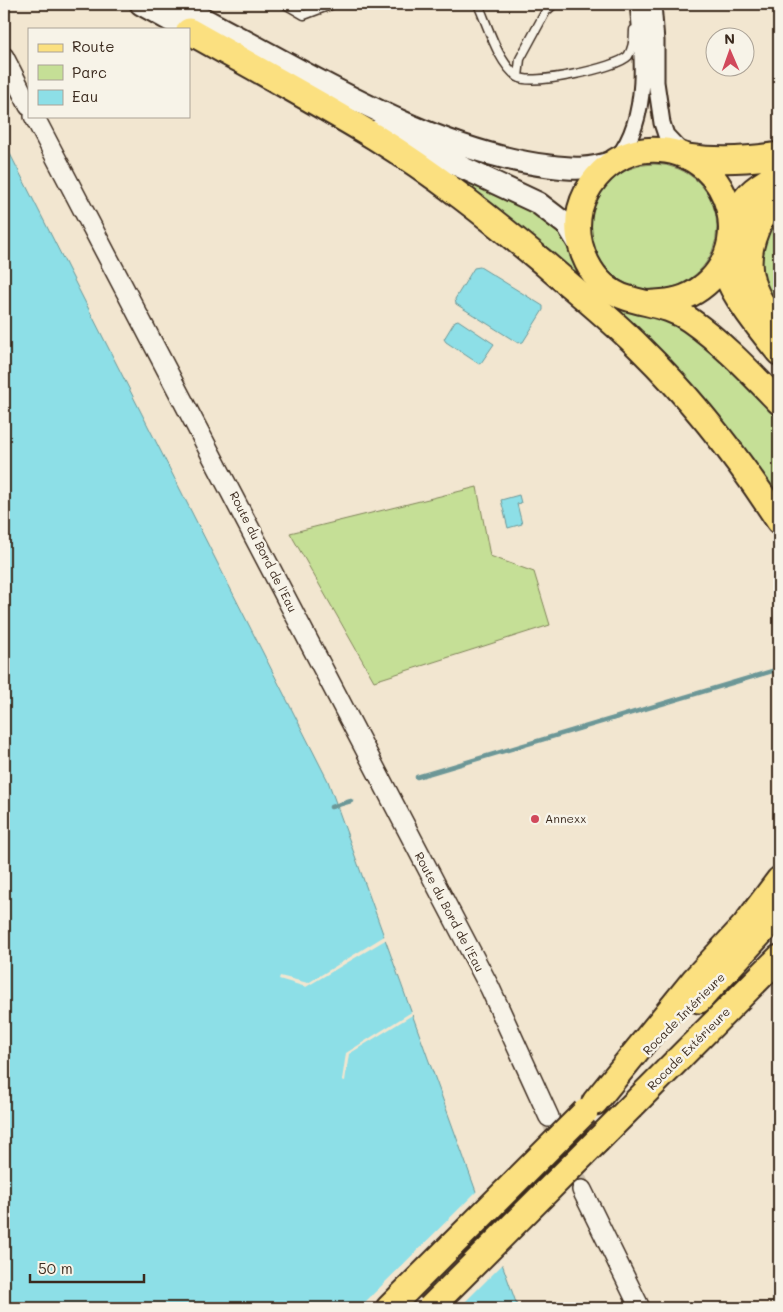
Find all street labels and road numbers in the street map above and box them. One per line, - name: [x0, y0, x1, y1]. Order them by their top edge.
- street label: Route du Bord de l'Eau: [226, 488, 301, 615]
- street label: Route du Bord de l'Eau: [411, 849, 488, 974]
- street label: Rocade Intérieure: [639, 969, 728, 1058]
- street label: Rocade Extérieure: [643, 1003, 733, 1093]

